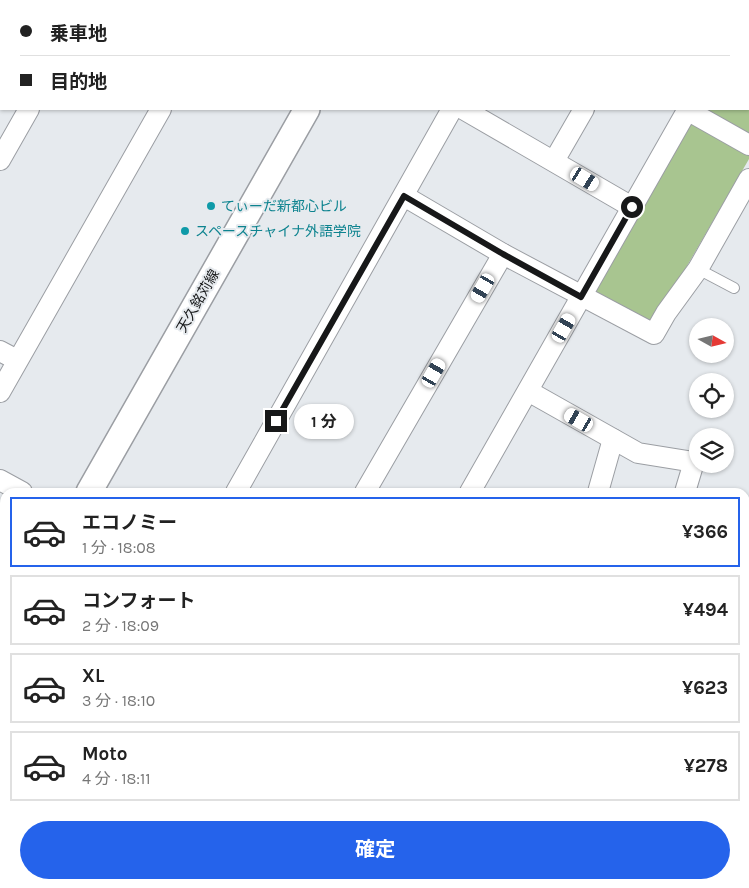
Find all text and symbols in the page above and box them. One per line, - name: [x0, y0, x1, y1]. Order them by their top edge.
- text: 乗車地: [50, 23, 107, 45]
- text: 目的地: [50, 71, 107, 93]
- car: [568, 165, 601, 193]
- route start: [621, 196, 643, 218]
- place label: てぃーだ新都心ビル: [221, 198, 347, 215]
- marker: てぃーだ新都心ビル: [205, 200, 217, 212]
- place label: スペースチャイナ外語学院: [195, 223, 361, 240]
- marker: スペースチャイナ外語学院: [179, 225, 191, 237]
- street label: 天久銘苅線: [173, 266, 223, 336]
- car: [469, 271, 496, 305]
- car: [550, 311, 577, 345]
- north arrow: [689, 318, 734, 362]
- map controls: [689, 318, 734, 473]
- car: [420, 356, 447, 390]
- button: locate: [689, 373, 734, 418]
- callout: 1 分: [294, 404, 354, 438]
- car: [562, 406, 595, 434]
- route end: [265, 410, 287, 432]
- text: 1 分: [311, 412, 337, 431]
- button: layers: [689, 428, 734, 473]
- icon: car: [22, 510, 67, 555]
- text: エコノミー: [82, 512, 177, 534]
- text: ¥366: [682, 521, 728, 543]
- text: 1 分 · 18:08: [82, 538, 156, 557]
- icon: car: [22, 588, 67, 633]
- text: コンフォート: [82, 590, 195, 612]
- text: ¥494: [683, 599, 728, 621]
- text: 2 分 · 18:09: [82, 616, 159, 635]
- text: XL: [82, 665, 104, 687]
- icon: car: [22, 666, 67, 711]
- text: ¥623: [682, 677, 728, 699]
- text: 3 分 · 18:10: [82, 691, 155, 710]
- text: Moto: [82, 743, 128, 765]
- icon: car: [22, 744, 67, 789]
- text: ¥278: [684, 755, 728, 777]
- text: 4 分 · 18:11: [82, 769, 151, 788]
- button: 確定: [20, 821, 730, 879]

